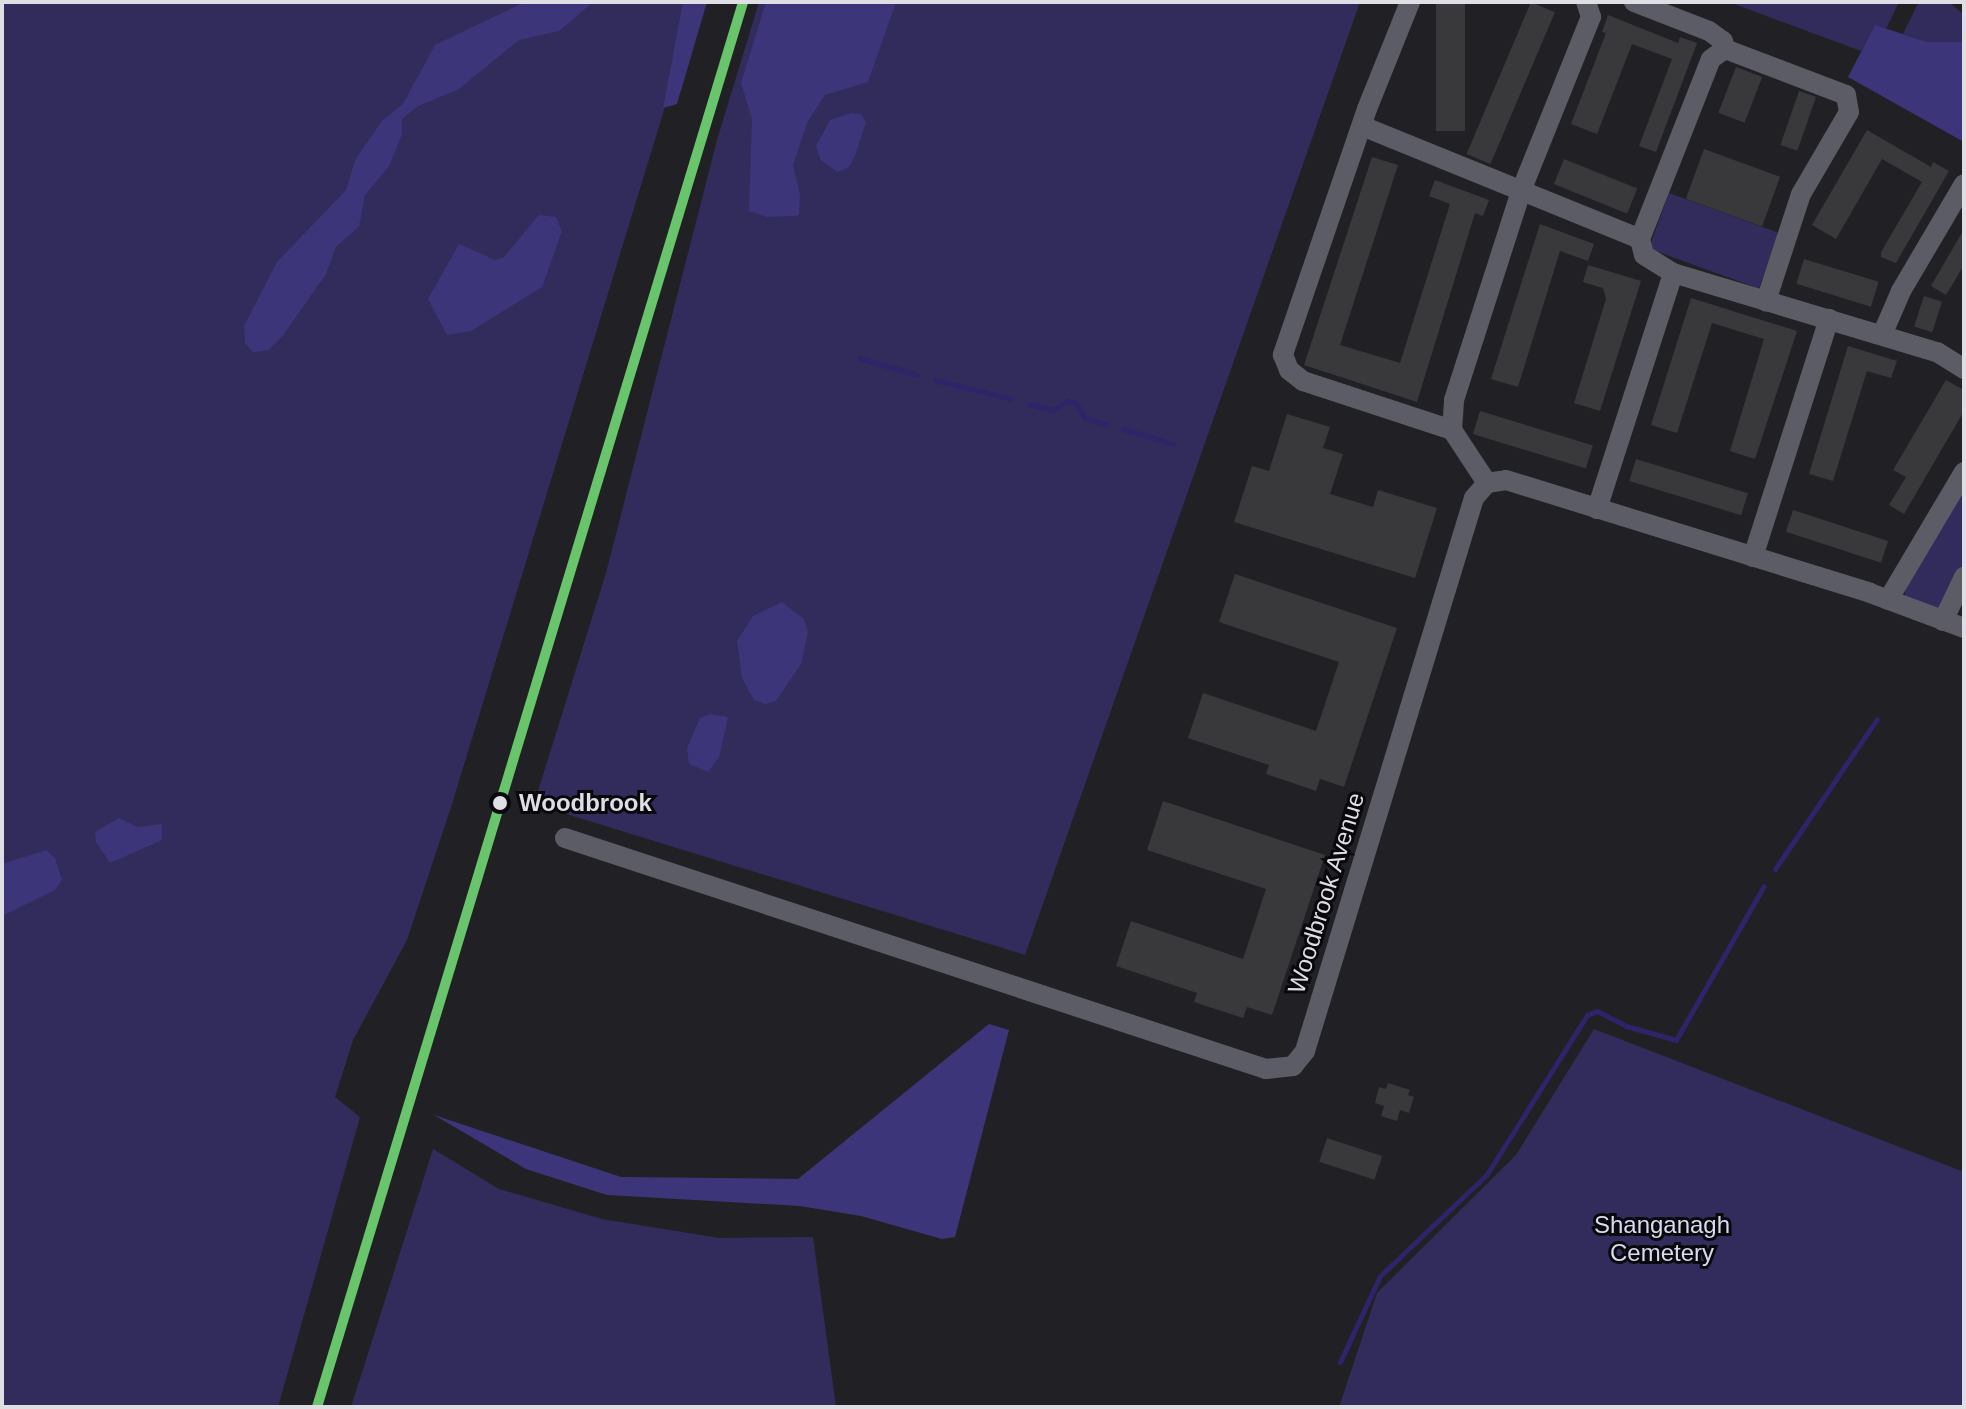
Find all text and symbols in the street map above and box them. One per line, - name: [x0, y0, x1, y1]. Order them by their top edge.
- street label: Woodbrook Avenue: [1282, 788, 1370, 998]
- place label: Woodbrook: [519, 789, 652, 817]
- marker: Woodbrook: [488, 791, 512, 815]
- park label: Shanganagh Cemetery: [1594, 1211, 1730, 1267]

